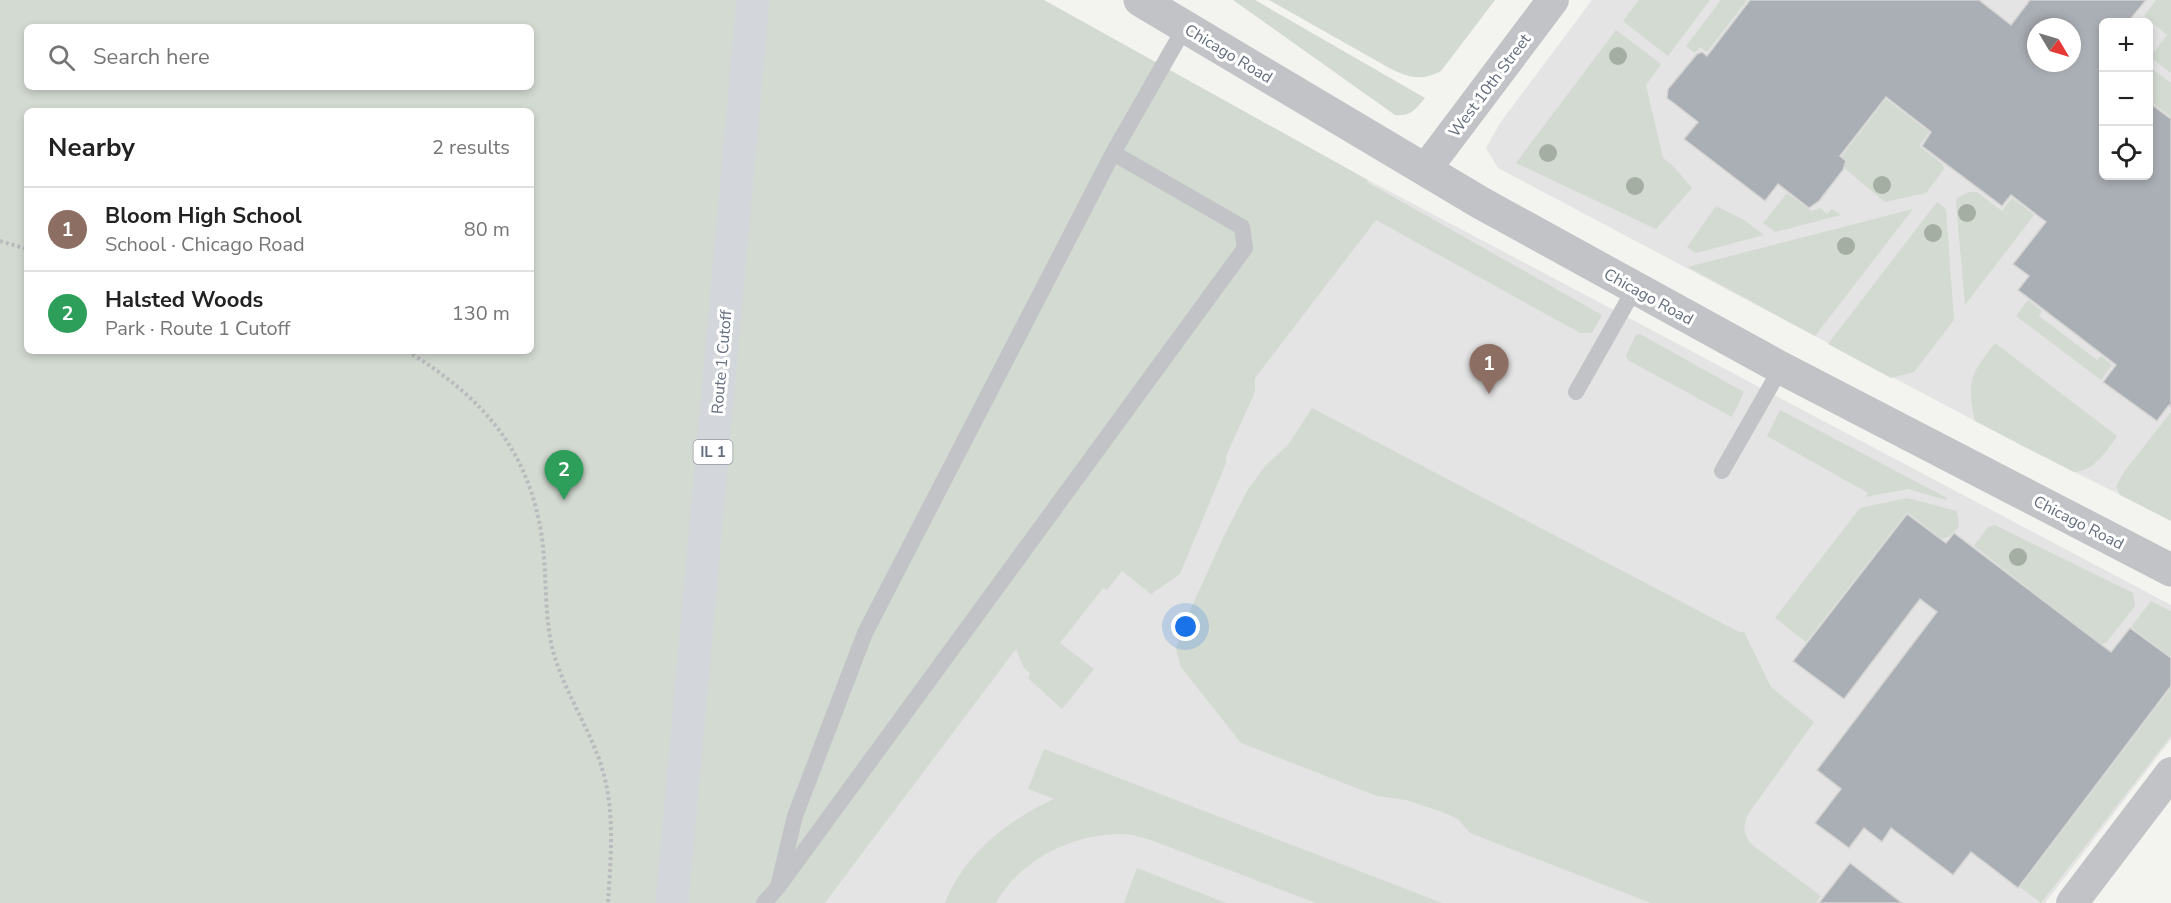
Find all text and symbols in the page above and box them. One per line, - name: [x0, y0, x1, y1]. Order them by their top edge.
- north arrow: [2027, 18, 2081, 72]
- map controls: [2099, 18, 2153, 180]
- button: +: [2099, 18, 2153, 72]
- street label: Chicago Road: [1180, 19, 1277, 89]
- search box: [24, 24, 534, 90]
- street label: West 10th Street: [1444, 29, 1536, 142]
- icon: search: [45, 41, 78, 74]
- text: Search here: [93, 42, 210, 72]
- button: −: [2099, 72, 2153, 126]
- button: locate: [2099, 126, 2153, 180]
- text: Nearby: [48, 130, 135, 165]
- text: 2 results: [432, 134, 510, 161]
- text: Bloom High School: [105, 201, 302, 231]
- text: 1: [62, 216, 74, 243]
- text: 80 m: [464, 216, 510, 243]
- text: School · Chicago Road: [105, 231, 305, 258]
- street label: Chicago Road: [1600, 263, 1697, 330]
- text: Halsted Woods: [105, 285, 263, 315]
- text: 2: [62, 300, 74, 327]
- text: 130 m: [452, 300, 510, 327]
- street label: Route 1 Cutoff: [706, 308, 738, 415]
- text: Park · Route 1 Cutoff: [105, 315, 290, 342]
- pin: 1: [1470, 344, 1508, 394]
- road number: IL 1: [694, 440, 732, 464]
- pin: 2: [544, 450, 584, 500]
- street label: Chicago Road: [2029, 491, 2128, 555]
- your location: [1171, 612, 1200, 641]

